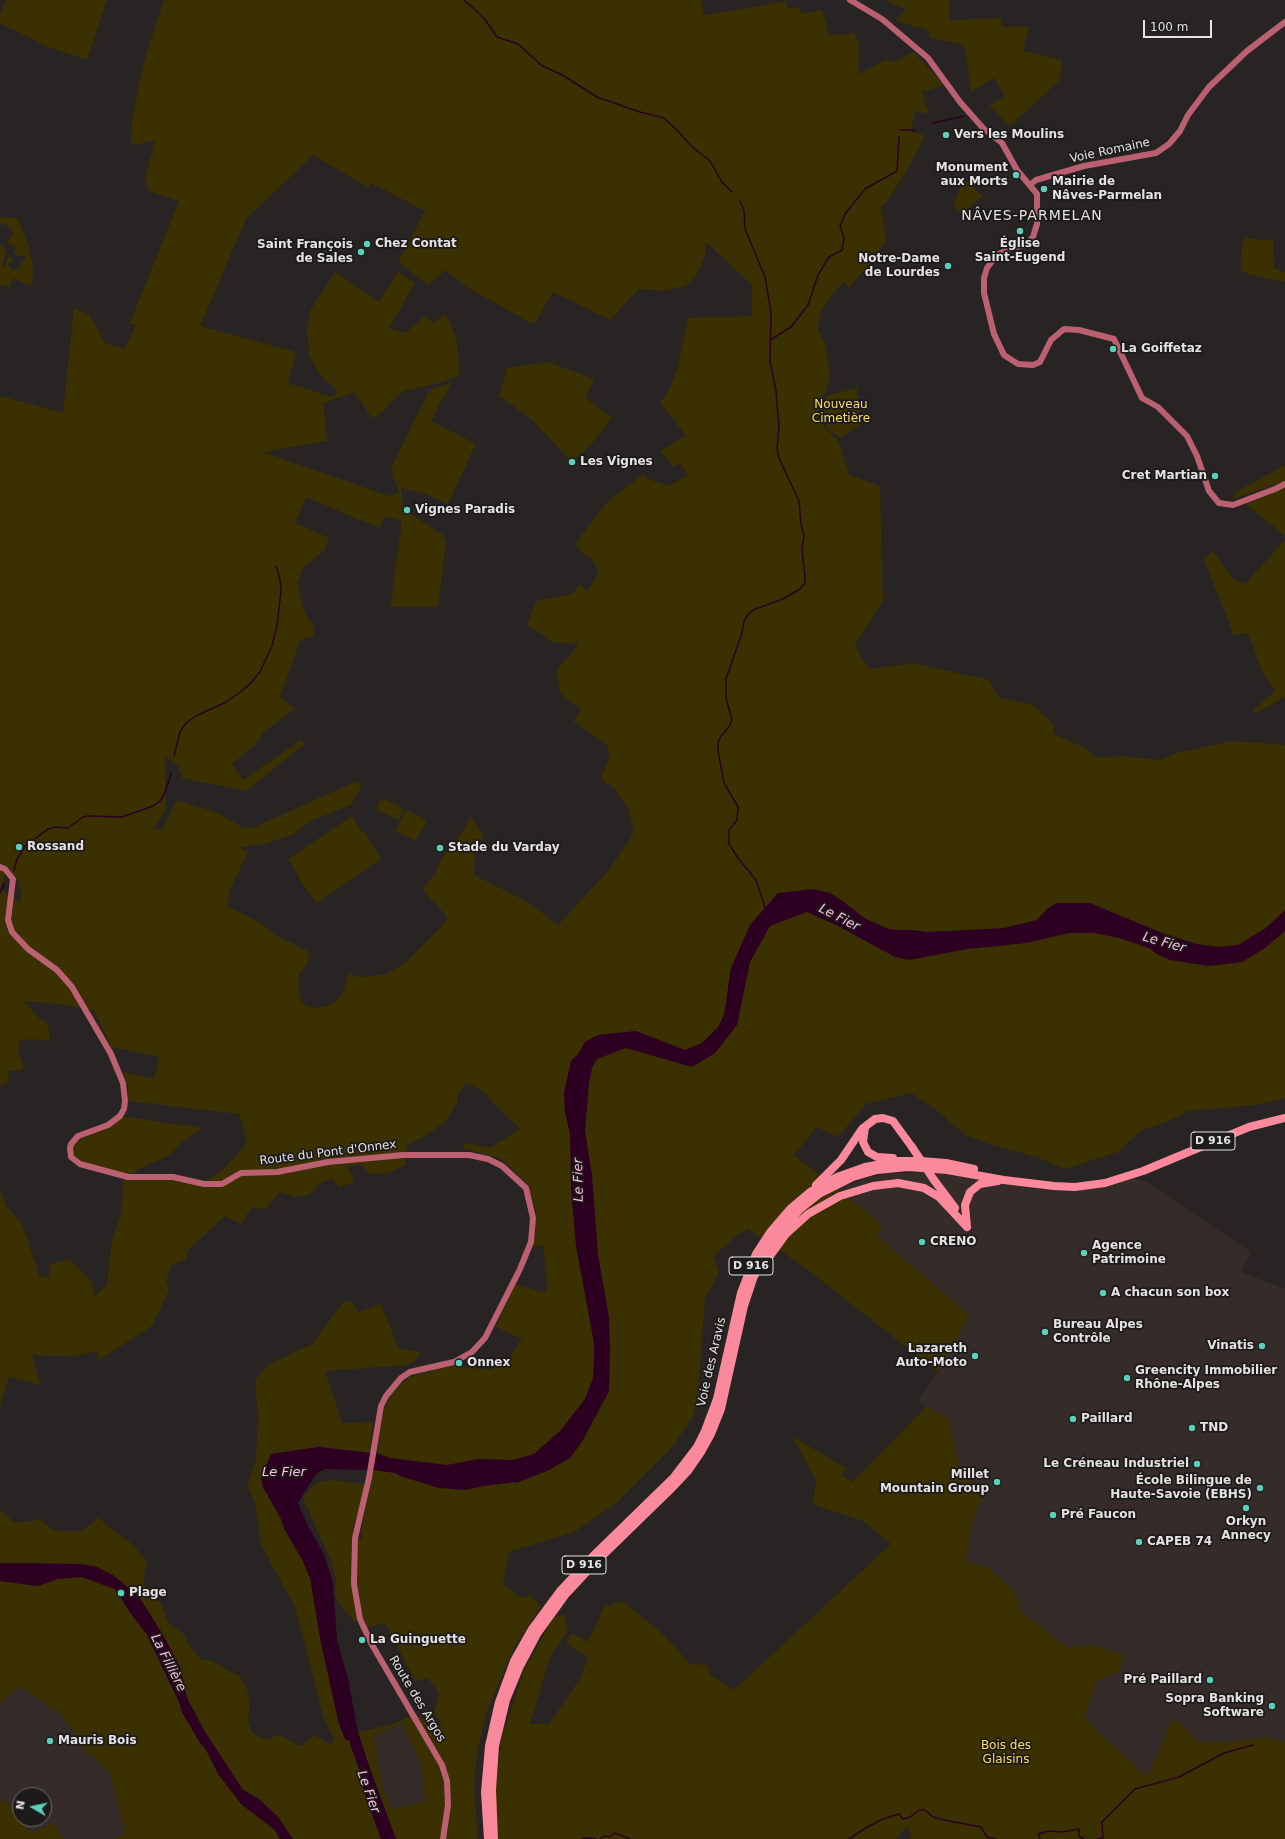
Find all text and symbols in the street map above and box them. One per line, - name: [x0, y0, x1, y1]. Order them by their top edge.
- scale bar: [1145, 12, 1214, 38]
- text: 100 m: [1150, 20, 1188, 34]
- place label: Vers les Moulins: [954, 128, 1064, 142]
- marker: Vers les Moulins: [941, 130, 951, 140]
- street label: Voie Romaine: [1069, 135, 1151, 167]
- place label: Monument aux Morts: [936, 161, 1008, 189]
- marker: Monument aux Morts: [1011, 170, 1021, 180]
- place label: Mairie de Nâves-Parmelan: [1052, 175, 1162, 203]
- marker: Mairie de Nâves-Parmelan: [1039, 184, 1049, 194]
- district label: NÂVES-PARMELAN: [961, 208, 1103, 224]
- marker: Église Saint-Eugend: [1015, 226, 1025, 236]
- place label: Chez Contat: [375, 237, 457, 251]
- place label: Église Saint-Eugend: [975, 237, 1065, 265]
- place label: Saint François de Sales: [257, 238, 353, 266]
- marker: Chez Contat: [362, 239, 372, 249]
- marker: Saint François de Sales: [356, 247, 366, 257]
- place label: Notre-Dame de Lourdes: [858, 252, 940, 280]
- marker: Notre-Dame de Lourdes: [943, 261, 953, 271]
- place label: La Goiffetaz: [1121, 342, 1202, 356]
- marker: La Goiffetaz: [1108, 344, 1118, 354]
- park label: Nouveau Cimetière: [812, 398, 870, 426]
- place label: Les Vignes: [580, 455, 653, 469]
- marker: Les Vignes: [567, 457, 577, 467]
- place label: Cret Martian: [1122, 469, 1207, 483]
- marker: Cret Martian: [1210, 471, 1220, 481]
- place label: Vignes Paradis: [415, 503, 515, 517]
- marker: Vignes Paradis: [402, 505, 412, 515]
- place label: Rossand: [27, 840, 84, 854]
- place label: Stade du Varday: [448, 841, 559, 855]
- marker: Rossand: [14, 842, 24, 852]
- marker: Stade du Varday: [435, 843, 445, 853]
- water label: Le Fier: [816, 901, 862, 935]
- water label: Le Fier: [1141, 929, 1187, 957]
- road number: D 916: [1191, 1132, 1235, 1150]
- street label: Route du Pont d'Onnex: [259, 1137, 397, 1169]
- water label: Le Fier: [571, 1158, 587, 1202]
- place label: CRENO: [930, 1235, 976, 1249]
- marker: CRENO: [917, 1237, 927, 1247]
- place label: Agence Patrimoine: [1092, 1239, 1166, 1267]
- marker: Agence Patrimoine: [1079, 1248, 1089, 1258]
- road number: D 916: [729, 1257, 773, 1275]
- place label: A chacun son box: [1111, 1286, 1229, 1300]
- marker: A chacun son box: [1098, 1288, 1108, 1298]
- street label: Voie des Aravis: [695, 1316, 729, 1408]
- place label: Bureau Alpes Contrôle: [1053, 1318, 1143, 1346]
- marker: Bureau Alpes Contrôle: [1040, 1327, 1050, 1337]
- place label: Vinatis: [1207, 1339, 1254, 1353]
- marker: Vinatis: [1257, 1341, 1267, 1351]
- place label: Lazareth Auto-Moto: [896, 1342, 967, 1370]
- marker: Lazareth Auto-Moto: [970, 1351, 980, 1361]
- place label: Onnex: [467, 1356, 510, 1370]
- marker: Onnex: [454, 1358, 464, 1368]
- place label: Greencity Immobilier Rhône-Alpes: [1135, 1364, 1277, 1392]
- marker: Greencity Immobilier Rhône-Alpes: [1122, 1373, 1132, 1383]
- place label: Paillard: [1081, 1412, 1133, 1426]
- marker: Paillard: [1068, 1414, 1078, 1424]
- place label: TND: [1200, 1421, 1228, 1435]
- marker: TND: [1187, 1423, 1197, 1433]
- place label: Le Créneau Industriel: [1043, 1457, 1189, 1471]
- marker: Le Créneau Industriel: [1192, 1459, 1202, 1469]
- water label: Le Fier: [262, 1465, 306, 1481]
- place label: Millet Mountain Group: [880, 1468, 989, 1496]
- place label: École Bilingue de Haute-Savoie (EBHS): [1110, 1474, 1252, 1502]
- marker: Millet Mountain Group: [992, 1477, 1002, 1487]
- marker: École Bilingue de Haute-Savoie (EBHS): [1255, 1483, 1265, 1493]
- marker: Orkyn Annecy: [1241, 1503, 1251, 1513]
- place label: Pré Faucon: [1061, 1508, 1136, 1522]
- marker: Pré Faucon: [1048, 1510, 1058, 1520]
- place label: Orkyn Annecy: [1221, 1515, 1271, 1543]
- place label: CAPEB 74: [1147, 1535, 1212, 1549]
- marker: CAPEB 74: [1134, 1537, 1144, 1547]
- road number: D 916: [562, 1556, 606, 1574]
- place label: Plage: [129, 1586, 167, 1600]
- marker: Plage: [116, 1588, 126, 1598]
- water label: La Fillière: [147, 1632, 189, 1694]
- place label: La Guinguette: [370, 1633, 466, 1647]
- marker: La Guinguette: [357, 1635, 367, 1645]
- street label: Route des Argos: [386, 1653, 448, 1745]
- place label: Pré Paillard: [1123, 1673, 1202, 1687]
- marker: Pré Paillard: [1205, 1675, 1215, 1685]
- place label: Sopra Banking Software: [1165, 1692, 1264, 1720]
- marker: Sopra Banking Software: [1267, 1701, 1277, 1711]
- place label: Mauris Bois: [58, 1734, 137, 1748]
- marker: Mauris Bois: [45, 1736, 55, 1746]
- park label: Bois des Glaisins: [981, 1739, 1031, 1767]
- water label: Le Fier: [353, 1769, 383, 1815]
- north arrow: [12, 1787, 52, 1827]
- text: N: [14, 1800, 28, 1811]

